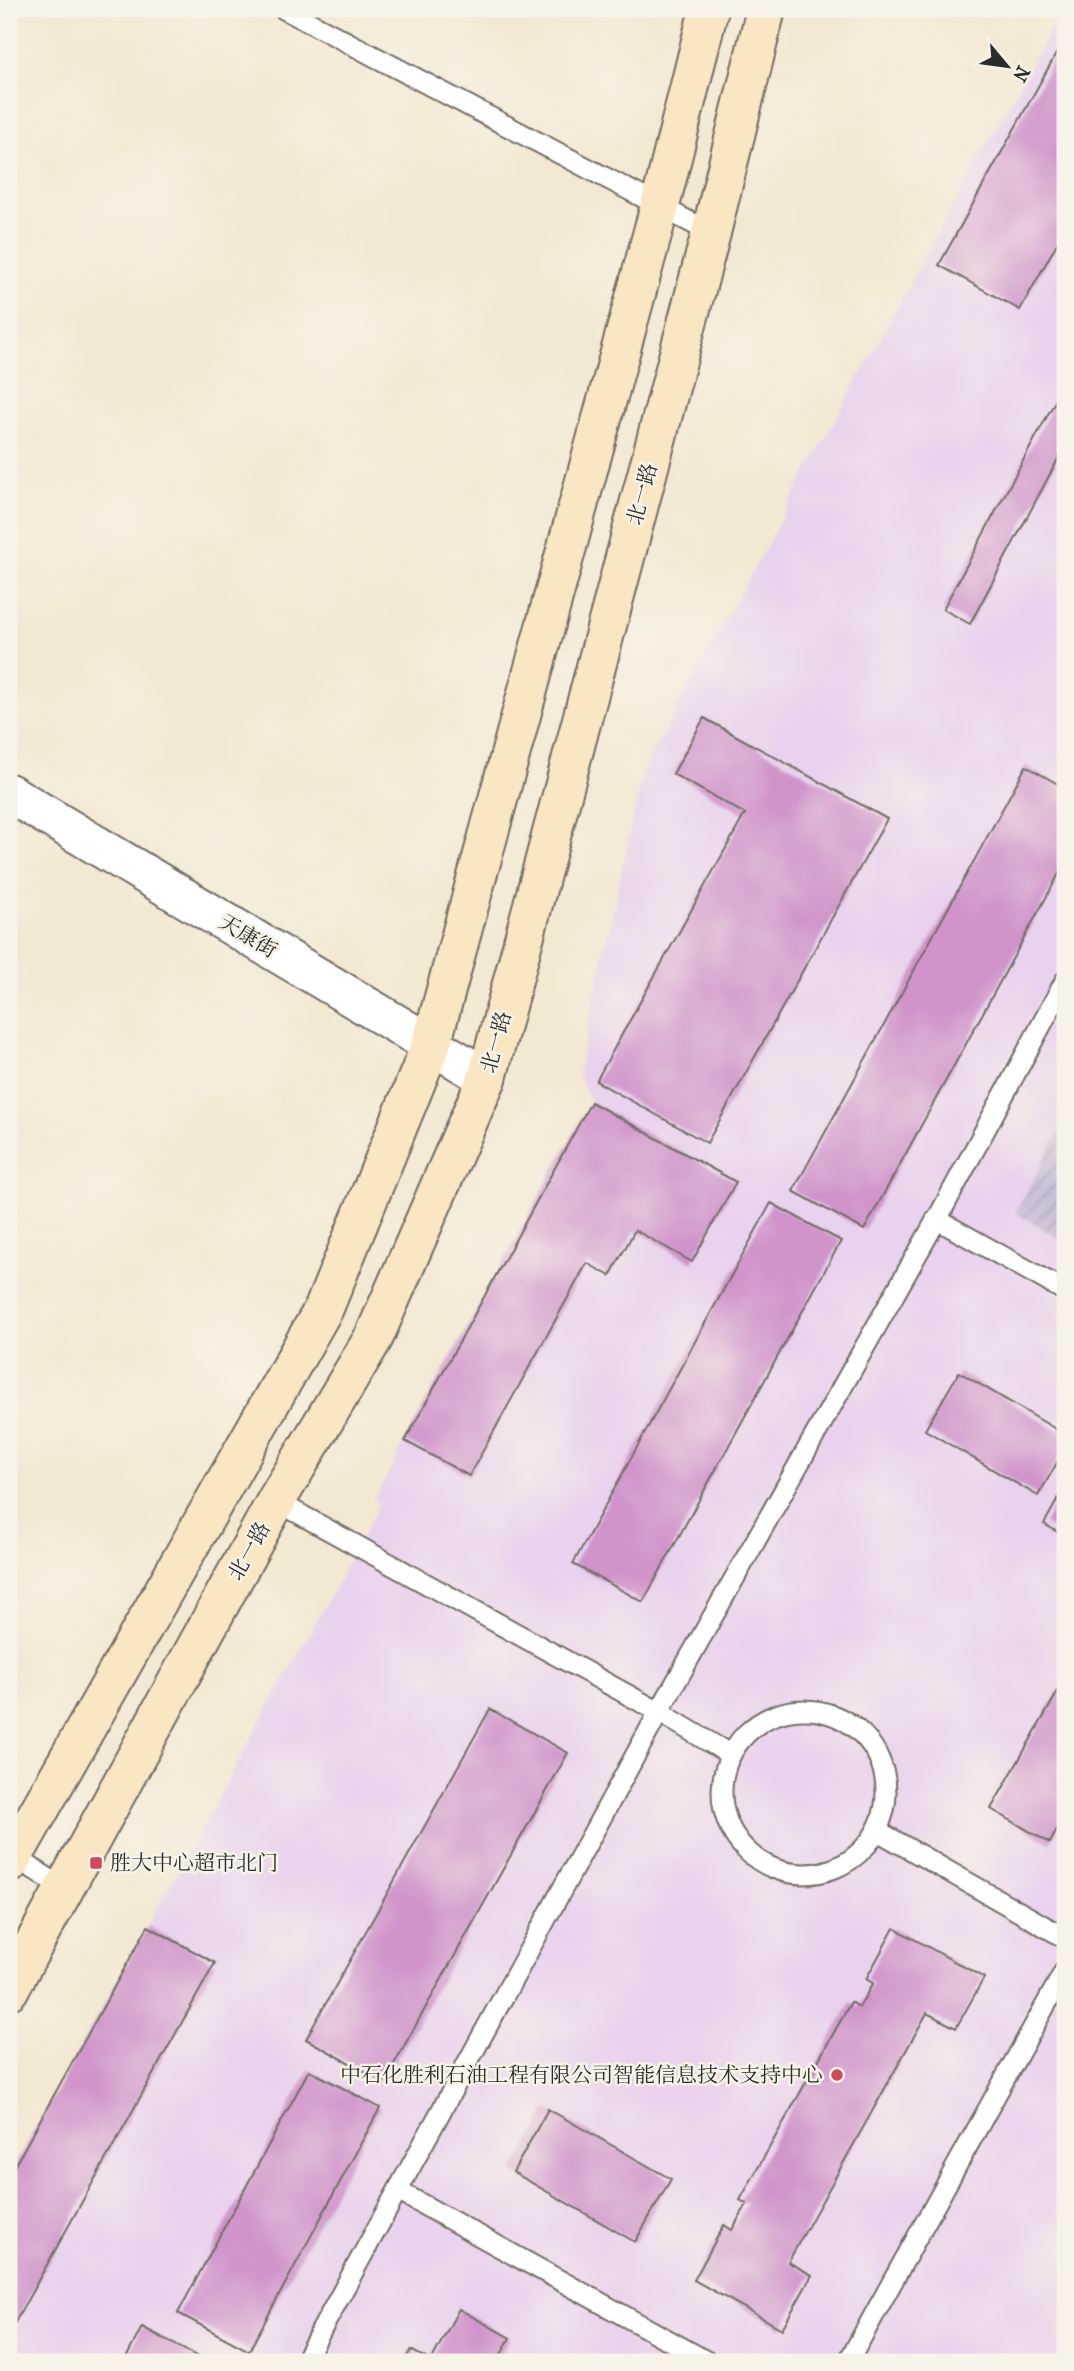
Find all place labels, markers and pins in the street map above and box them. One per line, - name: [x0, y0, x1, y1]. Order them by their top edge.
- place label: 胜大中心超市北门: [110, 1851, 278, 1875]
- marker: 胜大中心超市北门: [88, 1855, 104, 1871]
- place label: 中石化胜利石油工程有限公司智能信息技术支持中心: [340, 2063, 823, 2087]
- marker: 中石化胜利石油工程有限公司智能信息技术支持中心: [829, 2067, 845, 2083]

